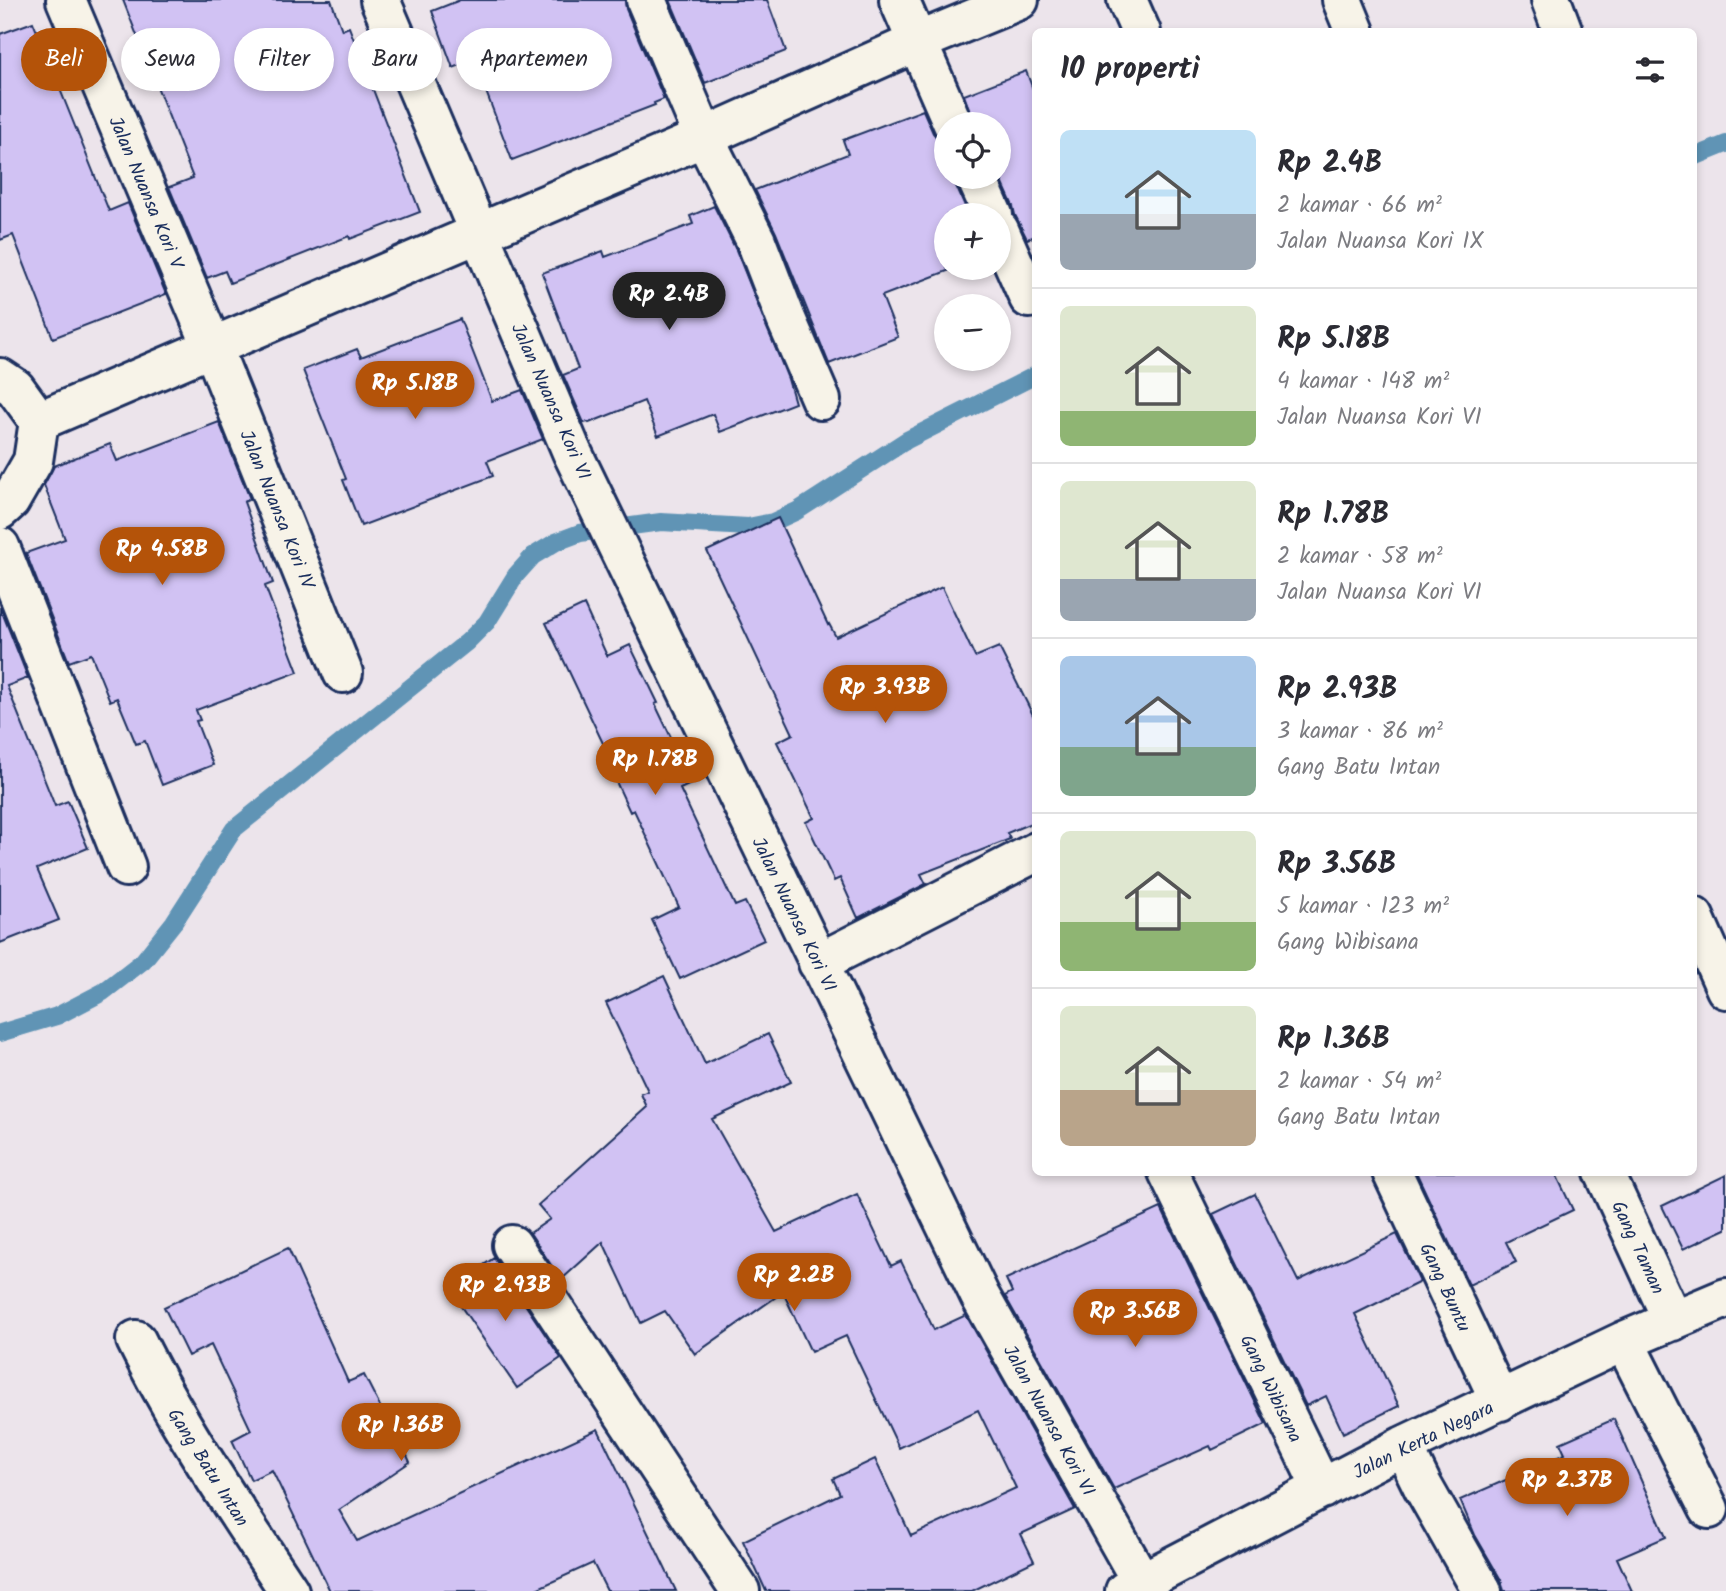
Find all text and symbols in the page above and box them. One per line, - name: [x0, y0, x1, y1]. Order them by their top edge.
- chip: Beli: [21, 28, 107, 91]
- chip: Sewa: [121, 28, 220, 91]
- chip: Filter: [234, 28, 334, 91]
- chip: Baru: [348, 28, 442, 91]
- chip: Apartemen: [456, 28, 612, 91]
- text: 10 properti: [1060, 46, 1200, 94]
- icon: filters: [1631, 51, 1669, 89]
- street label: Jalan Nuansa Kori V: [99, 112, 192, 275]
- map controls: [934, 112, 1011, 371]
- button: locate: [934, 112, 1011, 189]
- text: Rp 2.4B: [1277, 140, 1382, 188]
- icon: home: [1116, 158, 1200, 242]
- text: 2 kamar · 66 m²: [1277, 188, 1442, 224]
- button: +: [934, 203, 1011, 280]
- text: Jalan Nuansa Kori IX: [1277, 224, 1484, 260]
- pin: Rp 2.4B: [604, 272, 734, 332]
- text: Rp 2.4B: [629, 277, 709, 313]
- button: −: [934, 294, 1011, 371]
- text: Rp 5.18B: [1277, 316, 1391, 364]
- street label: Jalan Nuansa Kori VI: [502, 318, 598, 485]
- icon: home: [1116, 334, 1200, 418]
- pin: Rp 5.18B: [343, 362, 487, 421]
- text: 4 kamar · 148 m²: [1277, 364, 1449, 400]
- text: Rp 5.18B: [371, 366, 459, 402]
- text: Jalan Nuansa Kori VI: [1277, 400, 1482, 436]
- street label: Jalan Nuansa Kori IV: [231, 426, 322, 595]
- text: Rp 1.78B: [1277, 491, 1389, 539]
- icon: home: [1116, 509, 1200, 593]
- pin: Rp 4.58B: [90, 528, 234, 587]
- text: Rp 4.58B: [116, 532, 208, 568]
- text: 2 kamar · 58 m²: [1277, 539, 1443, 575]
- text: Jalan Nuansa Kori VI: [1277, 575, 1482, 611]
- pin: Rp 3.93B: [813, 666, 957, 725]
- text: Rp 2.93B: [1277, 666, 1398, 714]
- text: Rp 3.93B: [839, 670, 931, 706]
- icon: home: [1116, 684, 1200, 768]
- text: 3 kamar · 86 m²: [1277, 714, 1443, 750]
- pin: Rp 1.78B: [583, 738, 727, 797]
- text: Rp 1.78B: [612, 742, 698, 778]
- text: Gang Batu Intan: [1277, 750, 1440, 786]
- street label: Jalan Nuansa Kori VI: [743, 832, 844, 998]
- text: Rp 3.56B: [1277, 841, 1396, 889]
- icon: home: [1116, 859, 1200, 943]
- text: 5 kamar · 123 m²: [1277, 889, 1449, 925]
- text: Gang Wibisana: [1277, 925, 1419, 961]
- text: Rp 1.36B: [1277, 1016, 1390, 1064]
- icon: home: [1116, 1034, 1200, 1118]
- text: 2 kamar · 54 m²: [1277, 1064, 1441, 1100]
- text: Gang Batu Intan: [1277, 1100, 1440, 1136]
- street label: Gang Taman: [1602, 1196, 1672, 1300]
- street label: Gang Buntu: [1410, 1238, 1478, 1337]
- pin: Rp 2.2B: [729, 1254, 859, 1313]
- text: Rp 2.2B: [753, 1258, 835, 1294]
- pin: Rp 2.93B: [433, 1264, 577, 1323]
- text: Rp 2.93B: [459, 1268, 551, 1304]
- pin: Rp 3.56B: [1063, 1290, 1207, 1349]
- text: Rp 3.56B: [1089, 1294, 1181, 1330]
- street label: Gang Wibisana: [1231, 1330, 1309, 1448]
- street label: Jalan Nuansa Kori VI: [994, 1340, 1102, 1502]
- street label: Jalan Kerta Negara: [1348, 1394, 1499, 1488]
- street label: Gang Batu Intan: [159, 1403, 256, 1533]
- pin: Rp 1.36B: [329, 1404, 473, 1463]
- text: Rp 1.36B: [358, 1408, 444, 1444]
- pin: Rp 2.37B: [1495, 1458, 1639, 1518]
- text: Rp 2.37B: [1521, 1463, 1613, 1499]

